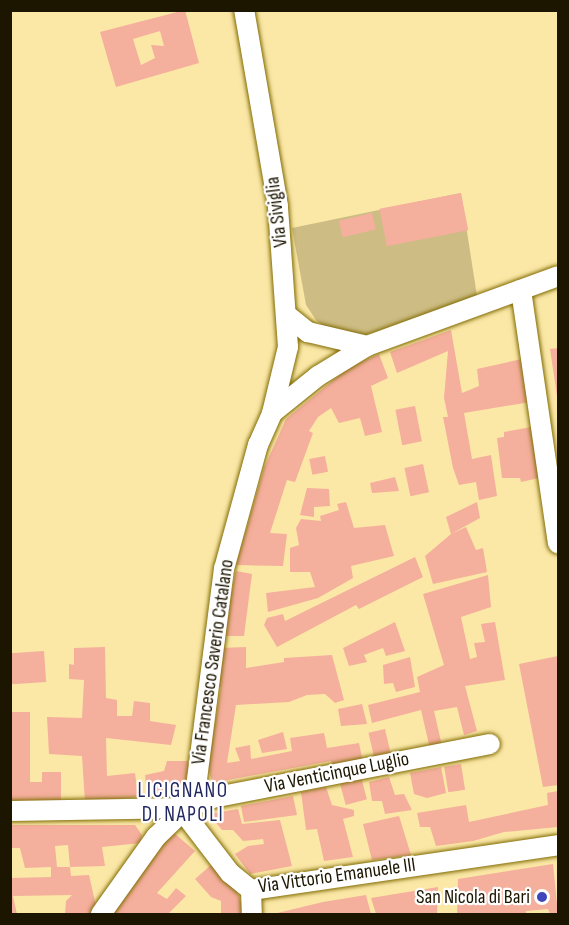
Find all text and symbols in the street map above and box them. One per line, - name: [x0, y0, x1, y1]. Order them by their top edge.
- street label: Via Siviglia: [261, 175, 293, 249]
- street label: Via Francesco Saverio Catalano: [187, 558, 239, 766]
- street label: Via Venticinque Luglio: [263, 747, 411, 799]
- district label: LICIGNANO DI NAPOLI: [137, 778, 229, 828]
- street label: Via Vittorio Emanuele III: [257, 853, 417, 899]
- place label: San Nicola di Bari: [416, 885, 530, 909]
- marker: San Nicola di Bari: [535, 890, 549, 904]

